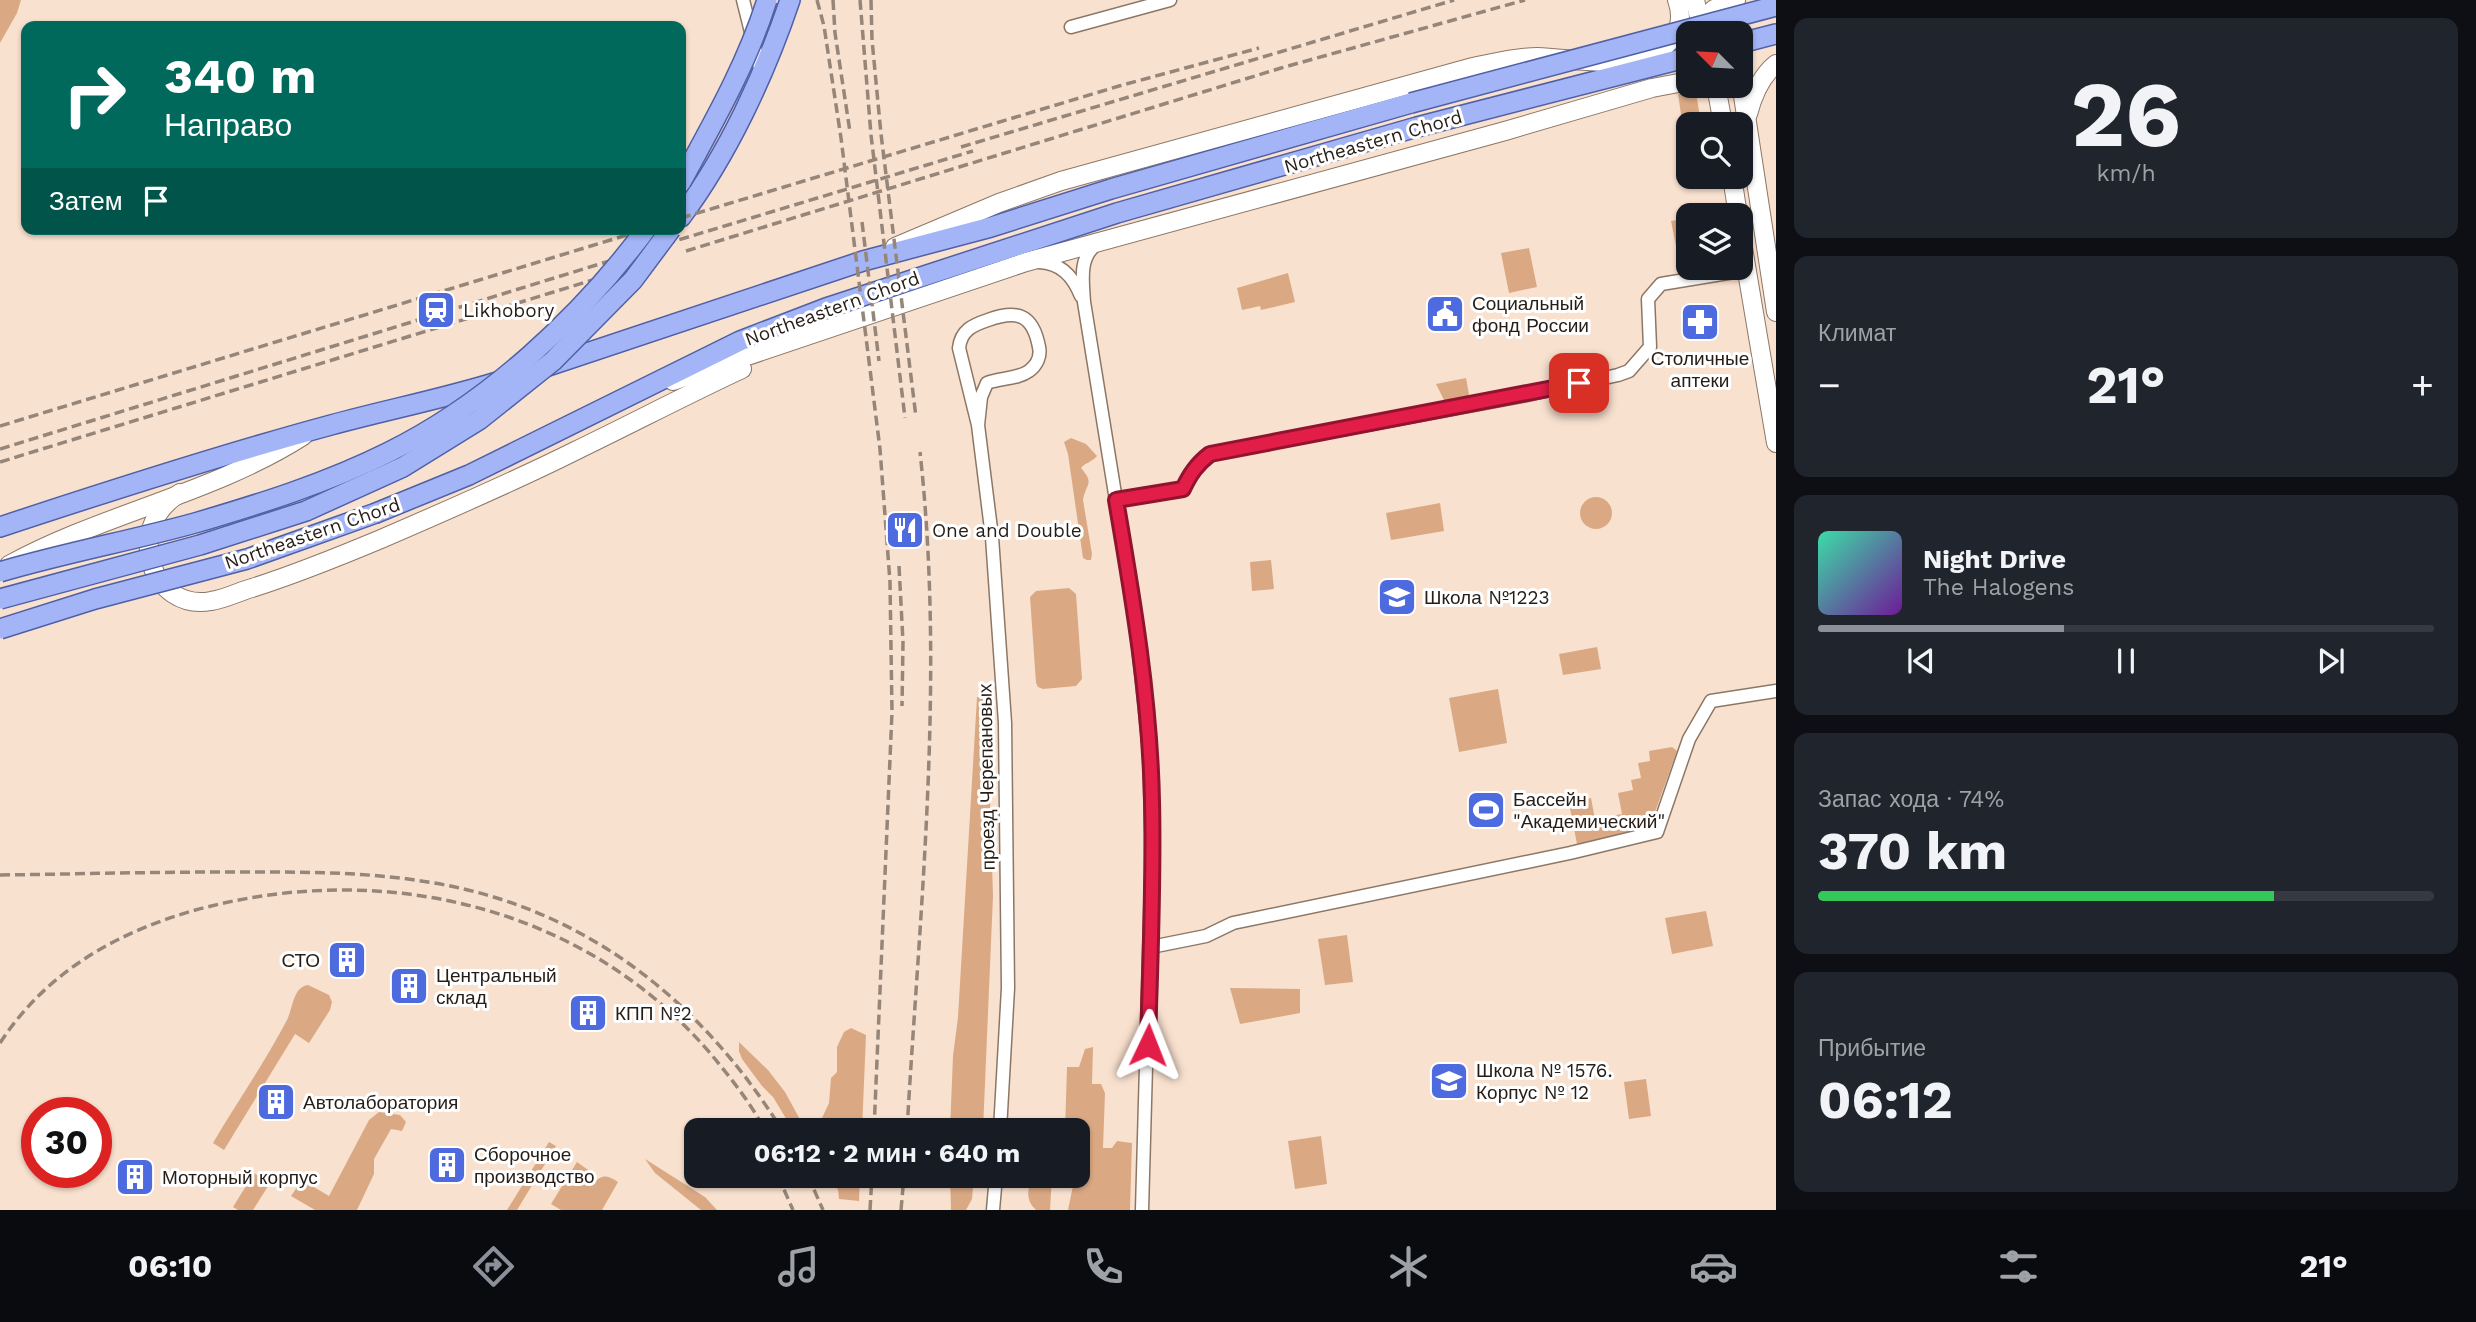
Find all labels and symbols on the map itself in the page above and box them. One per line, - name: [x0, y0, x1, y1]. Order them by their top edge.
- north arrow: [1676, 21, 1754, 98]
- street label: Northeastern Chord: [1281, 105, 1465, 178]
- street label: Northeastern Chord: [742, 266, 923, 351]
- station icon: Likhobory: [415, 289, 457, 331]
- place label: Социальный фонд России: [1472, 292, 1589, 337]
- public building icon: Социальный фонд России: [1424, 293, 1466, 335]
- place label: Likhobory: [463, 299, 554, 322]
- pharmacy icon: Столичные аптеки: [1679, 301, 1721, 343]
- place label: Столичные аптеки: [1651, 347, 1749, 392]
- pin: [1549, 353, 1609, 413]
- street label: Northeastern Chord: [221, 493, 403, 574]
- restaurant icon: One and Double: [884, 509, 926, 551]
- place label: One and Double: [932, 519, 1082, 542]
- school or university icon: Школа №1223: [1376, 576, 1418, 618]
- place label: Школа №1223: [1424, 586, 1550, 609]
- street label: проезд Черепановых: [973, 683, 1000, 871]
- place label: Бассейн "Академический": [1513, 788, 1665, 833]
- sports icon: Бассейн "Академический": [1465, 789, 1507, 831]
- building icon: СТО: [326, 939, 368, 981]
- place label: СТО: [281, 949, 320, 972]
- place label: Центральный склад: [436, 964, 557, 1009]
- building icon: Центральный склад: [388, 965, 430, 1007]
- building icon: КПП №2: [567, 992, 609, 1034]
- place label: КПП №2: [615, 1002, 692, 1025]
- position arrow: [1111, 1008, 1185, 1082]
- place label: Школа № 1576. Корпус № 12: [1476, 1059, 1612, 1104]
- school or university icon: Школа № 1576. Корпус № 12: [1428, 1060, 1470, 1102]
- building icon: Автолаборатория: [255, 1081, 297, 1123]
- place label: Автолаборатория: [303, 1091, 458, 1114]
- speed limit sign: 30: [21, 1097, 112, 1188]
- place label: Сборочное производство: [474, 1143, 595, 1188]
- building icon: Сборочное производство: [426, 1144, 468, 1186]
- building icon: Моторный корпус: [114, 1156, 156, 1198]
- place label: Моторный корпус: [162, 1166, 318, 1189]

